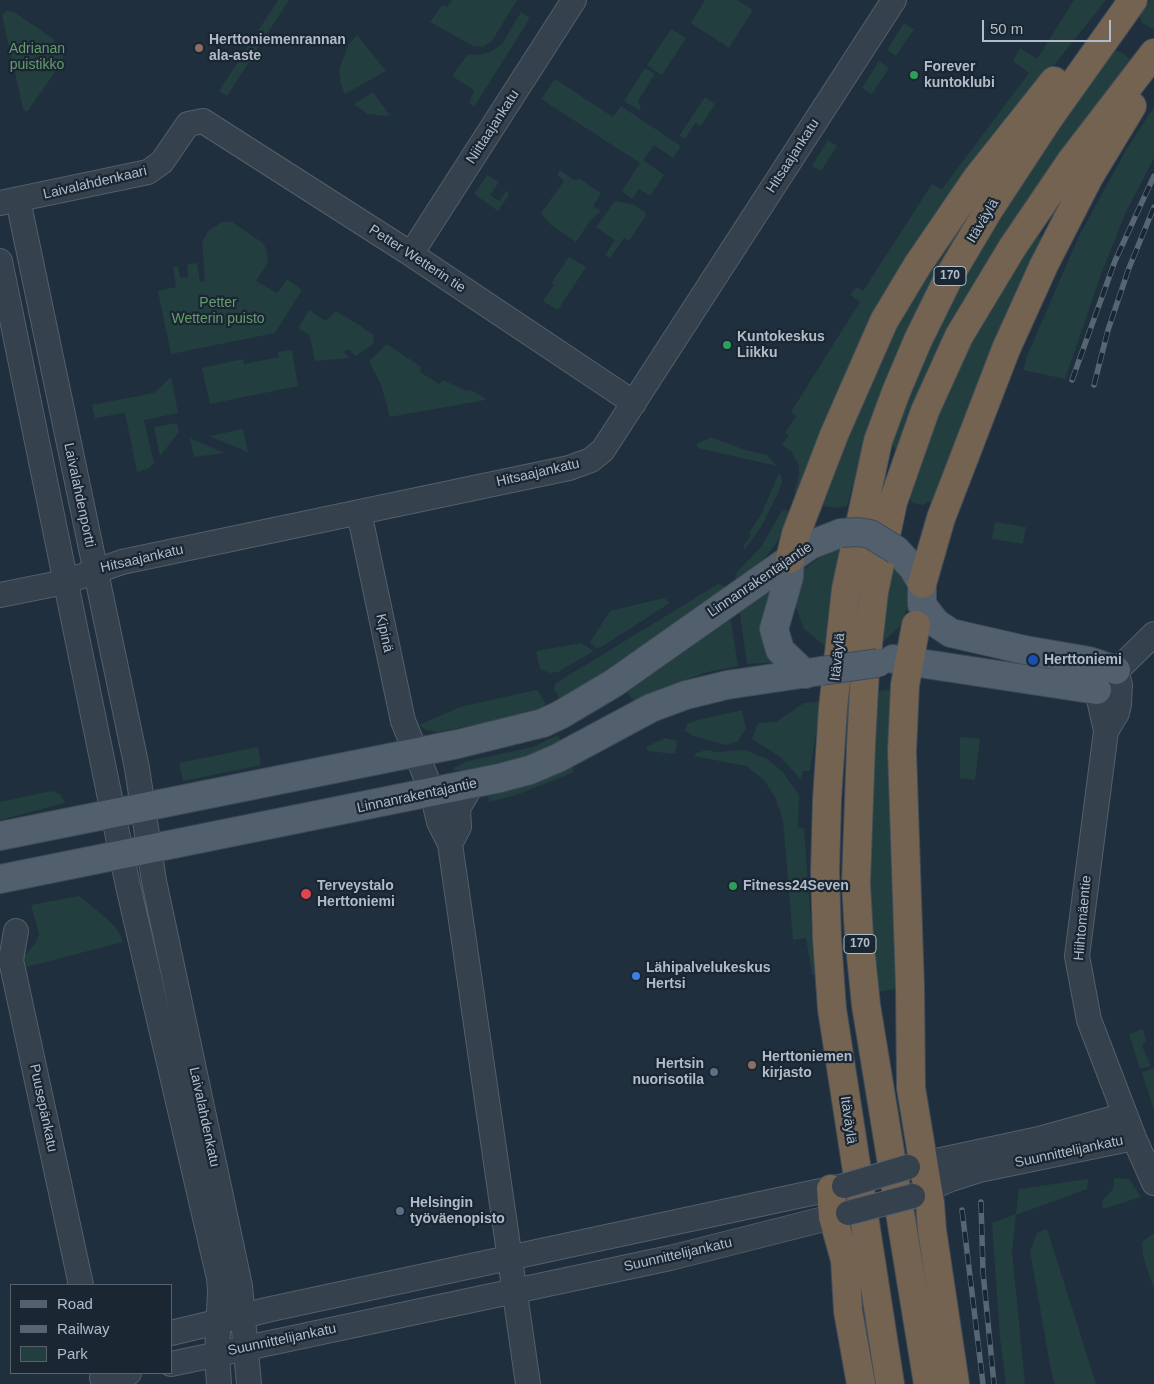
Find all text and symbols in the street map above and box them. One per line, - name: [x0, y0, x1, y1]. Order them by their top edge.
- scale bar: [984, 10, 1113, 42]
- text: 50 m: [990, 20, 1023, 37]
- place label: Herttoniemenrannan ala-aste: [209, 32, 346, 64]
- park label: Adrianan puistikko: [9, 41, 65, 74]
- marker: Herttoniemenrannan ala-aste: [193, 42, 205, 54]
- place label: Forever kuntoklubi: [924, 59, 995, 92]
- marker: Forever kuntoklubi: [908, 69, 920, 81]
- street label: Niittaajankatu: [463, 87, 523, 167]
- street label: Hitsaajankatu: [763, 116, 823, 196]
- street label: Laivalahdenkaari: [42, 163, 148, 203]
- street label: Itäväylä: [963, 196, 1003, 246]
- street label: Petter Wetterin tie: [366, 222, 468, 296]
- road number: 170: [934, 266, 966, 286]
- park label: Petter Wetterin puisto: [171, 295, 265, 328]
- place label: Kuntokeskus Liikku: [737, 329, 825, 362]
- marker: Kuntokeskus Liikku: [721, 339, 733, 351]
- street label: Laivalahdenportti: [60, 441, 98, 549]
- street label: Hitsaajankatu: [495, 455, 581, 491]
- street label: Linnanrakentajantie: [705, 539, 815, 621]
- street label: Hitsaajankatu: [99, 541, 185, 577]
- street label: Kipinä: [372, 612, 396, 654]
- street label: Itäväylä: [827, 632, 849, 682]
- place label: Herttoniemi: [1044, 652, 1122, 668]
- marker: Herttoniemi: [1026, 653, 1040, 667]
- street label: Linnanrakentajantie: [355, 775, 479, 817]
- street label: Hiihtomäentie: [1071, 875, 1095, 961]
- place label: Terveystalo Herttoniemi: [317, 878, 395, 910]
- place label: Fitness24Seven: [743, 878, 849, 894]
- marker: Fitness24Seven: [727, 880, 739, 892]
- marker: Terveystalo Herttoniemi: [299, 887, 313, 901]
- road number: 170: [844, 934, 876, 954]
- place label: Lähipalvelukeskus Hertsi: [646, 960, 771, 992]
- marker: Lähipalvelukeskus Hertsi: [630, 970, 642, 982]
- place label: Herttoniemen kirjasto: [762, 1049, 852, 1082]
- place label: Hertsin nuorisotila: [632, 1056, 704, 1088]
- marker: Herttoniemen kirjasto: [746, 1059, 758, 1071]
- street label: Puusepänkatu: [25, 1062, 61, 1154]
- street label: Laivalahdenkatu: [185, 1065, 223, 1169]
- marker: Hertsin nuorisotila: [708, 1066, 720, 1078]
- street label: Itäväylä: [836, 1095, 860, 1145]
- street label: Suunnittelijankatu: [1013, 1132, 1125, 1172]
- place label: Helsingin työväenopisto: [410, 1195, 505, 1228]
- marker: Helsingin työväenopisto: [394, 1205, 406, 1217]
- street label: Suunnittelijankatu: [622, 1234, 734, 1276]
- legend: [10, 1284, 172, 1374]
- text: Road: [57, 1295, 93, 1312]
- text: Railway: [57, 1320, 110, 1337]
- street label: Suunnittelijankatu: [226, 1320, 338, 1360]
- text: Park: [57, 1345, 88, 1362]

